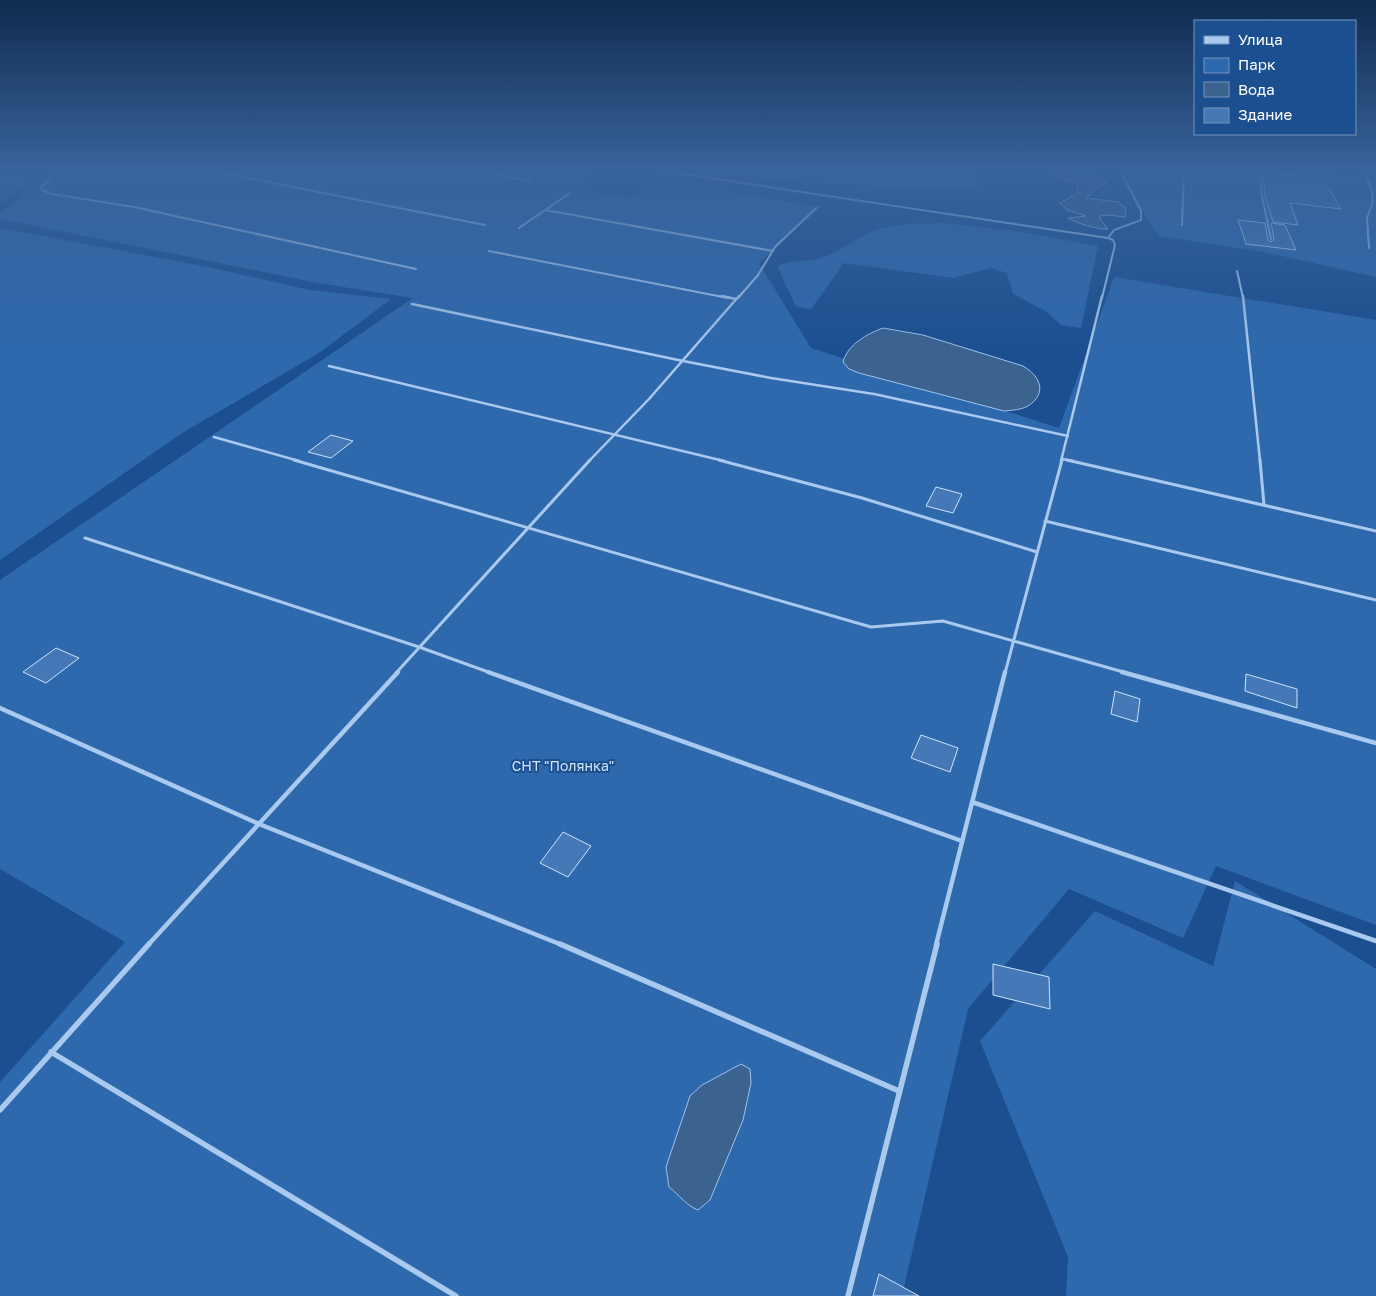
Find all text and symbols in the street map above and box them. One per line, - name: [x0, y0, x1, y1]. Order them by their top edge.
- legend: [1194, 20, 1356, 135]
- text: Улица: [1238, 30, 1283, 48]
- text: Парк: [1238, 55, 1276, 73]
- text: Вода: [1238, 80, 1275, 98]
- text: Здание: [1238, 105, 1292, 123]
- park label: СНТ "Полянка": [512, 757, 614, 774]

